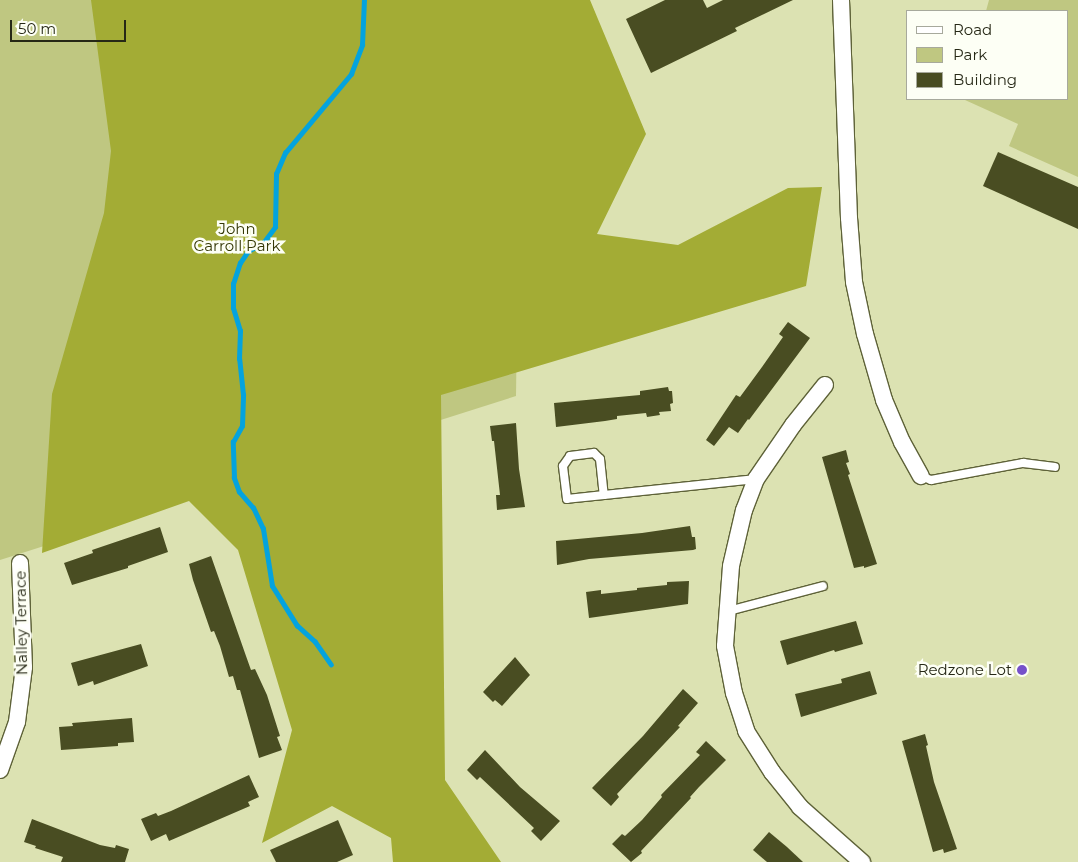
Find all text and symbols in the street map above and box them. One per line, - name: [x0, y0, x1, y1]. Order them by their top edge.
- scale bar: [12, 10, 129, 42]
- legend: [906, 10, 1068, 100]
- text: 50 m: [18, 19, 56, 38]
- text: Road: [953, 20, 992, 39]
- text: Park: [953, 45, 987, 64]
- text: Building: [953, 70, 1017, 89]
- park label: John Carroll Park: [194, 219, 280, 254]
- street label: Nalley Terrace: [11, 571, 31, 675]
- place label: Redzone Lot: [918, 661, 1012, 679]
- marker: Redzone Lot: [1016, 664, 1028, 676]

